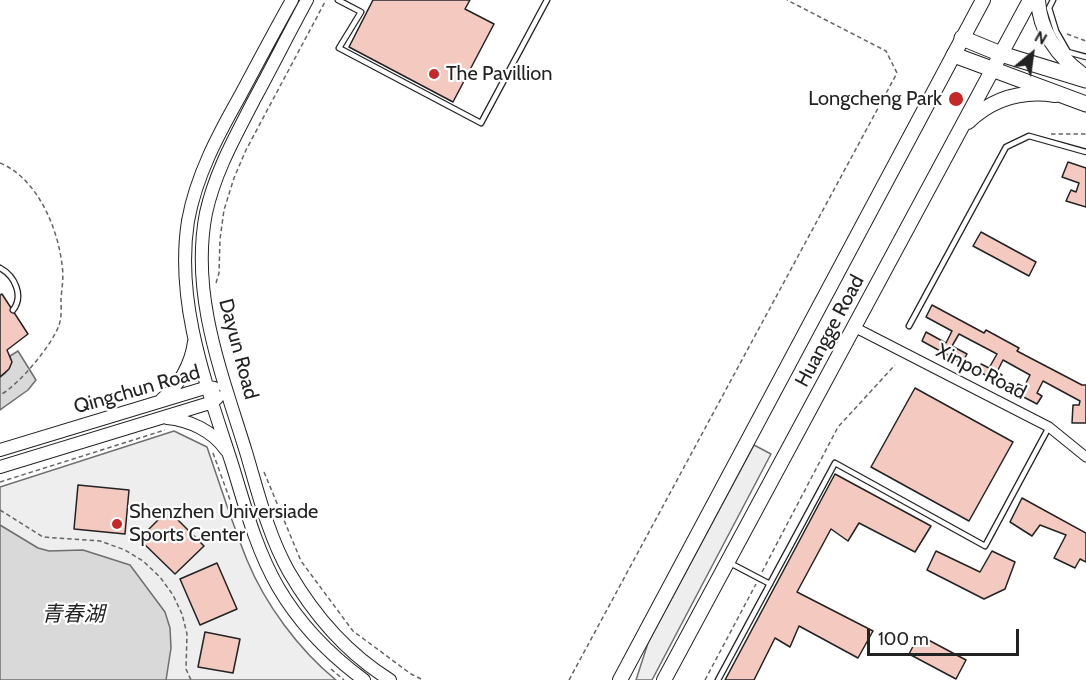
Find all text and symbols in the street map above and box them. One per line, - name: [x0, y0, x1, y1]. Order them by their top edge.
- north arrow: [1002, 24, 1062, 84]
- text: N: [1031, 27, 1051, 49]
- place label: The Pavillion: [446, 62, 552, 86]
- marker: The Pavillion: [427, 67, 441, 81]
- place label: Longcheng Park: [808, 87, 942, 111]
- marker: Longcheng Park: [947, 90, 965, 108]
- street label: Huangge Road: [790, 271, 870, 391]
- street label: Dayun Road: [213, 296, 263, 402]
- street label: Xinpo Road: [932, 339, 1030, 405]
- street label: Qingchun Road: [71, 361, 203, 419]
- place label: Shenzhen Universiade Sports Center: [129, 500, 318, 547]
- marker: Shenzhen Universiade Sports Center: [110, 517, 124, 531]
- water label: 青春湖: [42, 602, 104, 628]
- scale bar: [870, 617, 1022, 655]
- text: 100 m: [878, 628, 929, 650]

